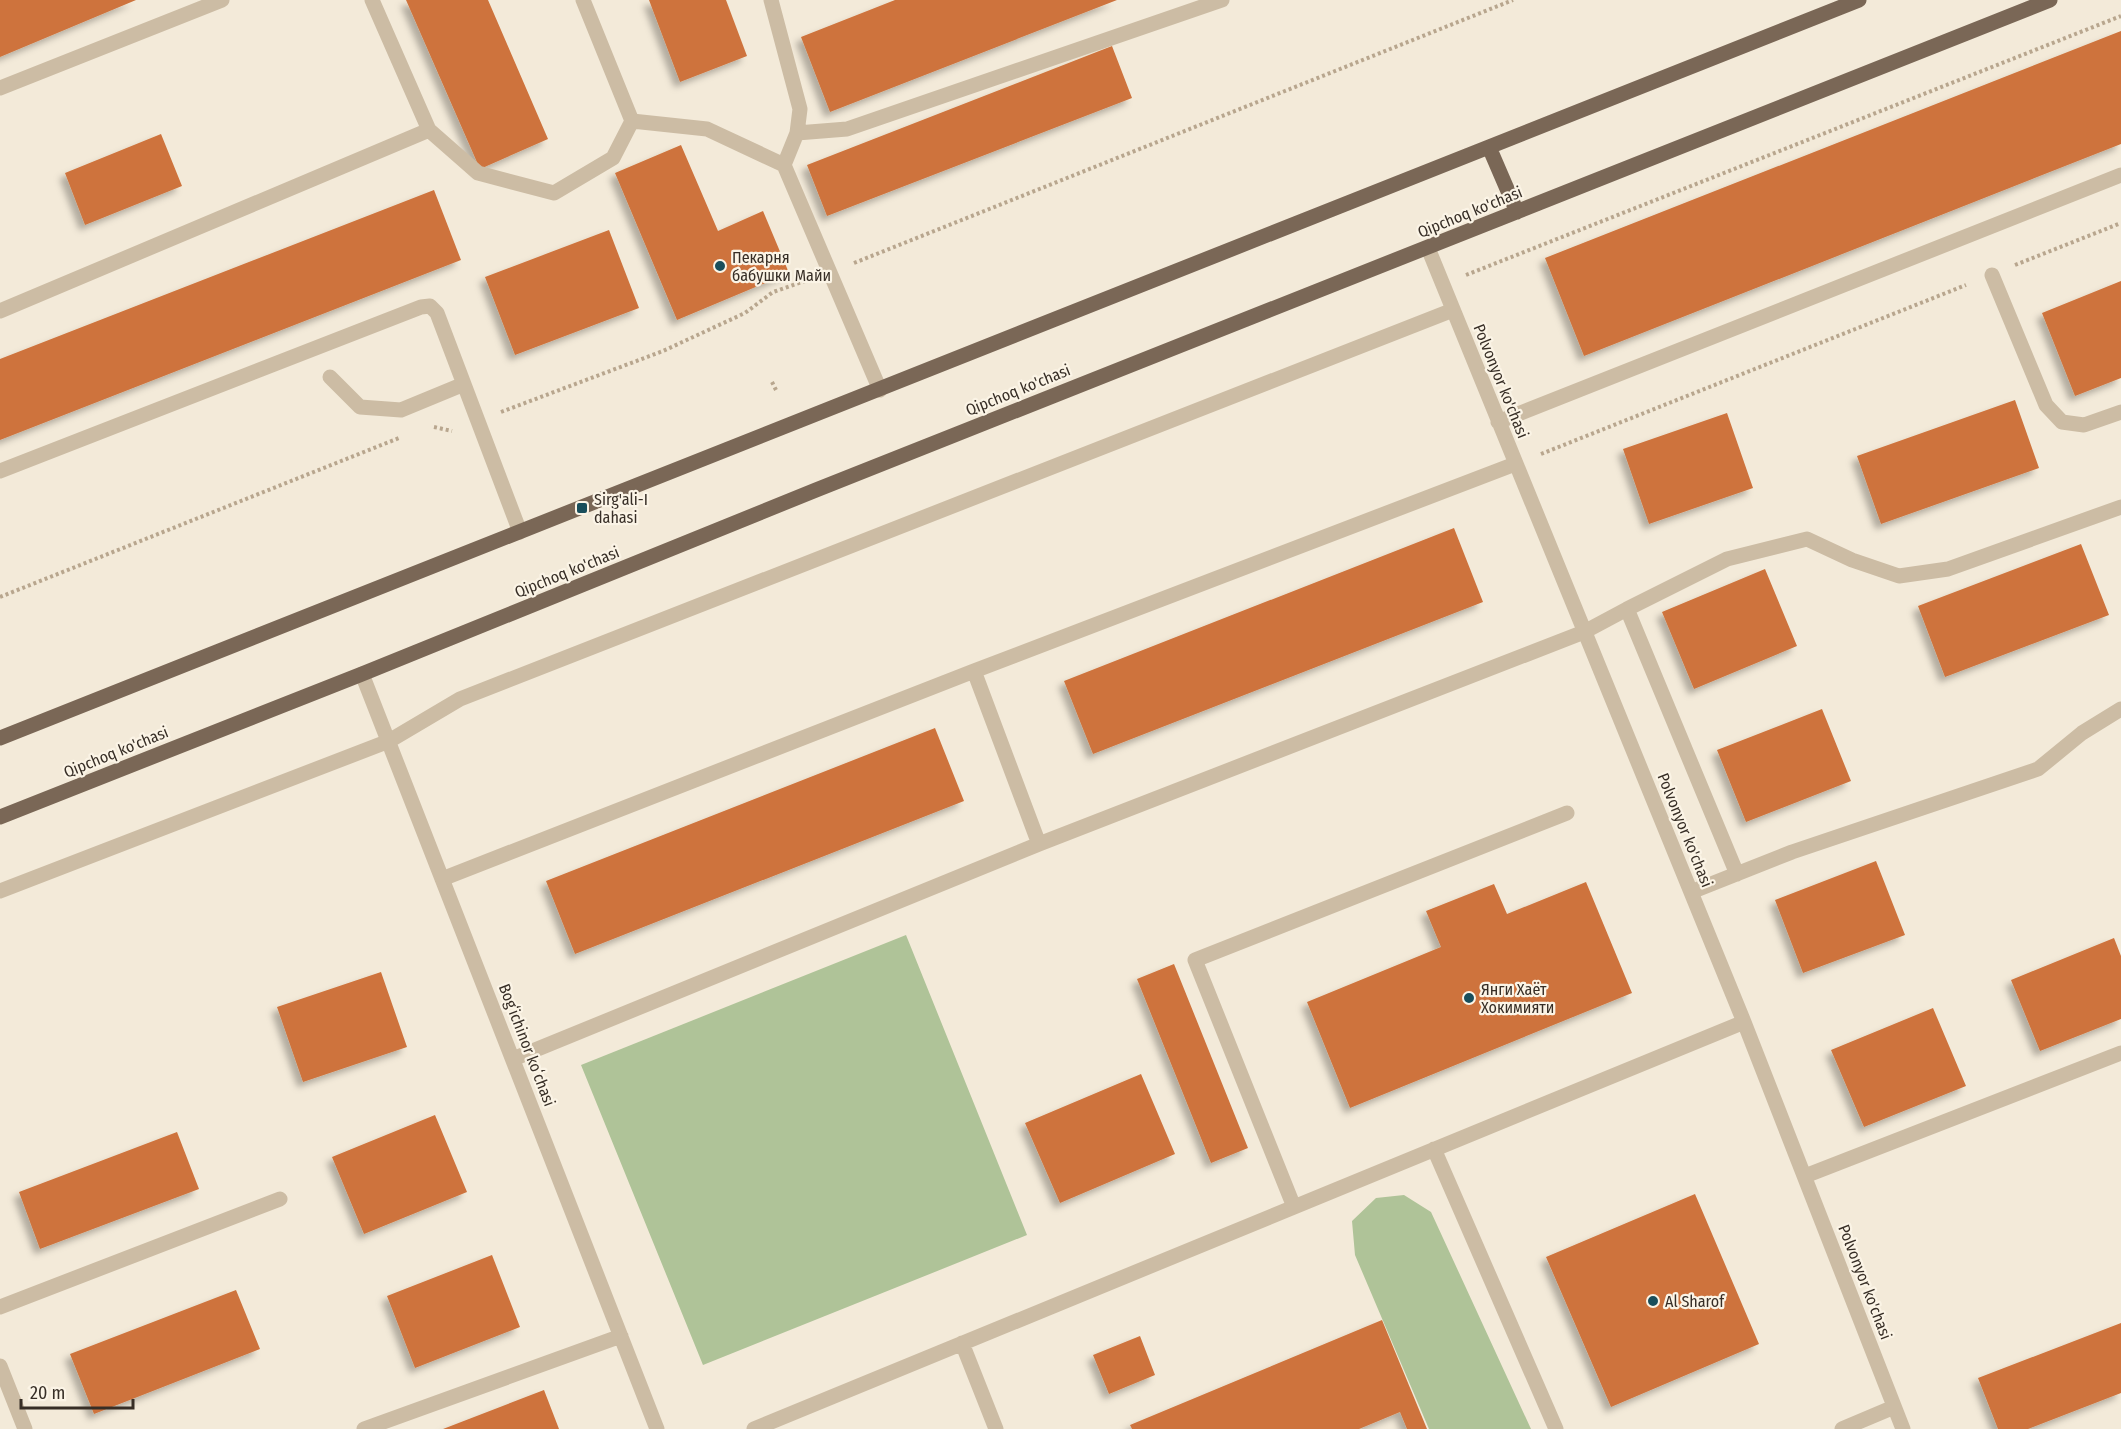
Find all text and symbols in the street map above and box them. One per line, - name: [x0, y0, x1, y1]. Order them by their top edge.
- street label: Qipchoq ko'chasi: [1415, 182, 1525, 242]
- place label: Пекарня бабушки Майи: [732, 248, 831, 285]
- marker: Пекарня бабушки Майи: [713, 259, 727, 273]
- street label: Polvonyor ko'chasi: [1469, 321, 1533, 441]
- street label: Qipchoq ko'chasi: [963, 360, 1073, 420]
- place label: Sirg'ali-I dahasi: [594, 490, 648, 527]
- marker: Sirg'ali-I dahasi: [575, 501, 589, 515]
- street label: Qipchoq ko'chasi: [512, 542, 622, 602]
- street label: Qipchoq ko'chasi: [61, 722, 171, 782]
- street label: Polvonyor ko'chasi: [1653, 770, 1717, 890]
- place label: Янги Хаёт Хокимияти: [1481, 980, 1554, 1017]
- street label: Bogʻichinor koʻchasi: [495, 981, 559, 1109]
- marker: Янги Хаёт Хокимияти: [1462, 991, 1476, 1005]
- street label: Polvonyor ko'chasi: [1834, 1222, 1896, 1342]
- place label: Al Sharof: [1665, 1292, 1725, 1311]
- marker: Al Sharof: [1646, 1294, 1660, 1308]
- scale bar: [21, 1372, 134, 1410]
- text: 20 m: [30, 1382, 65, 1404]

